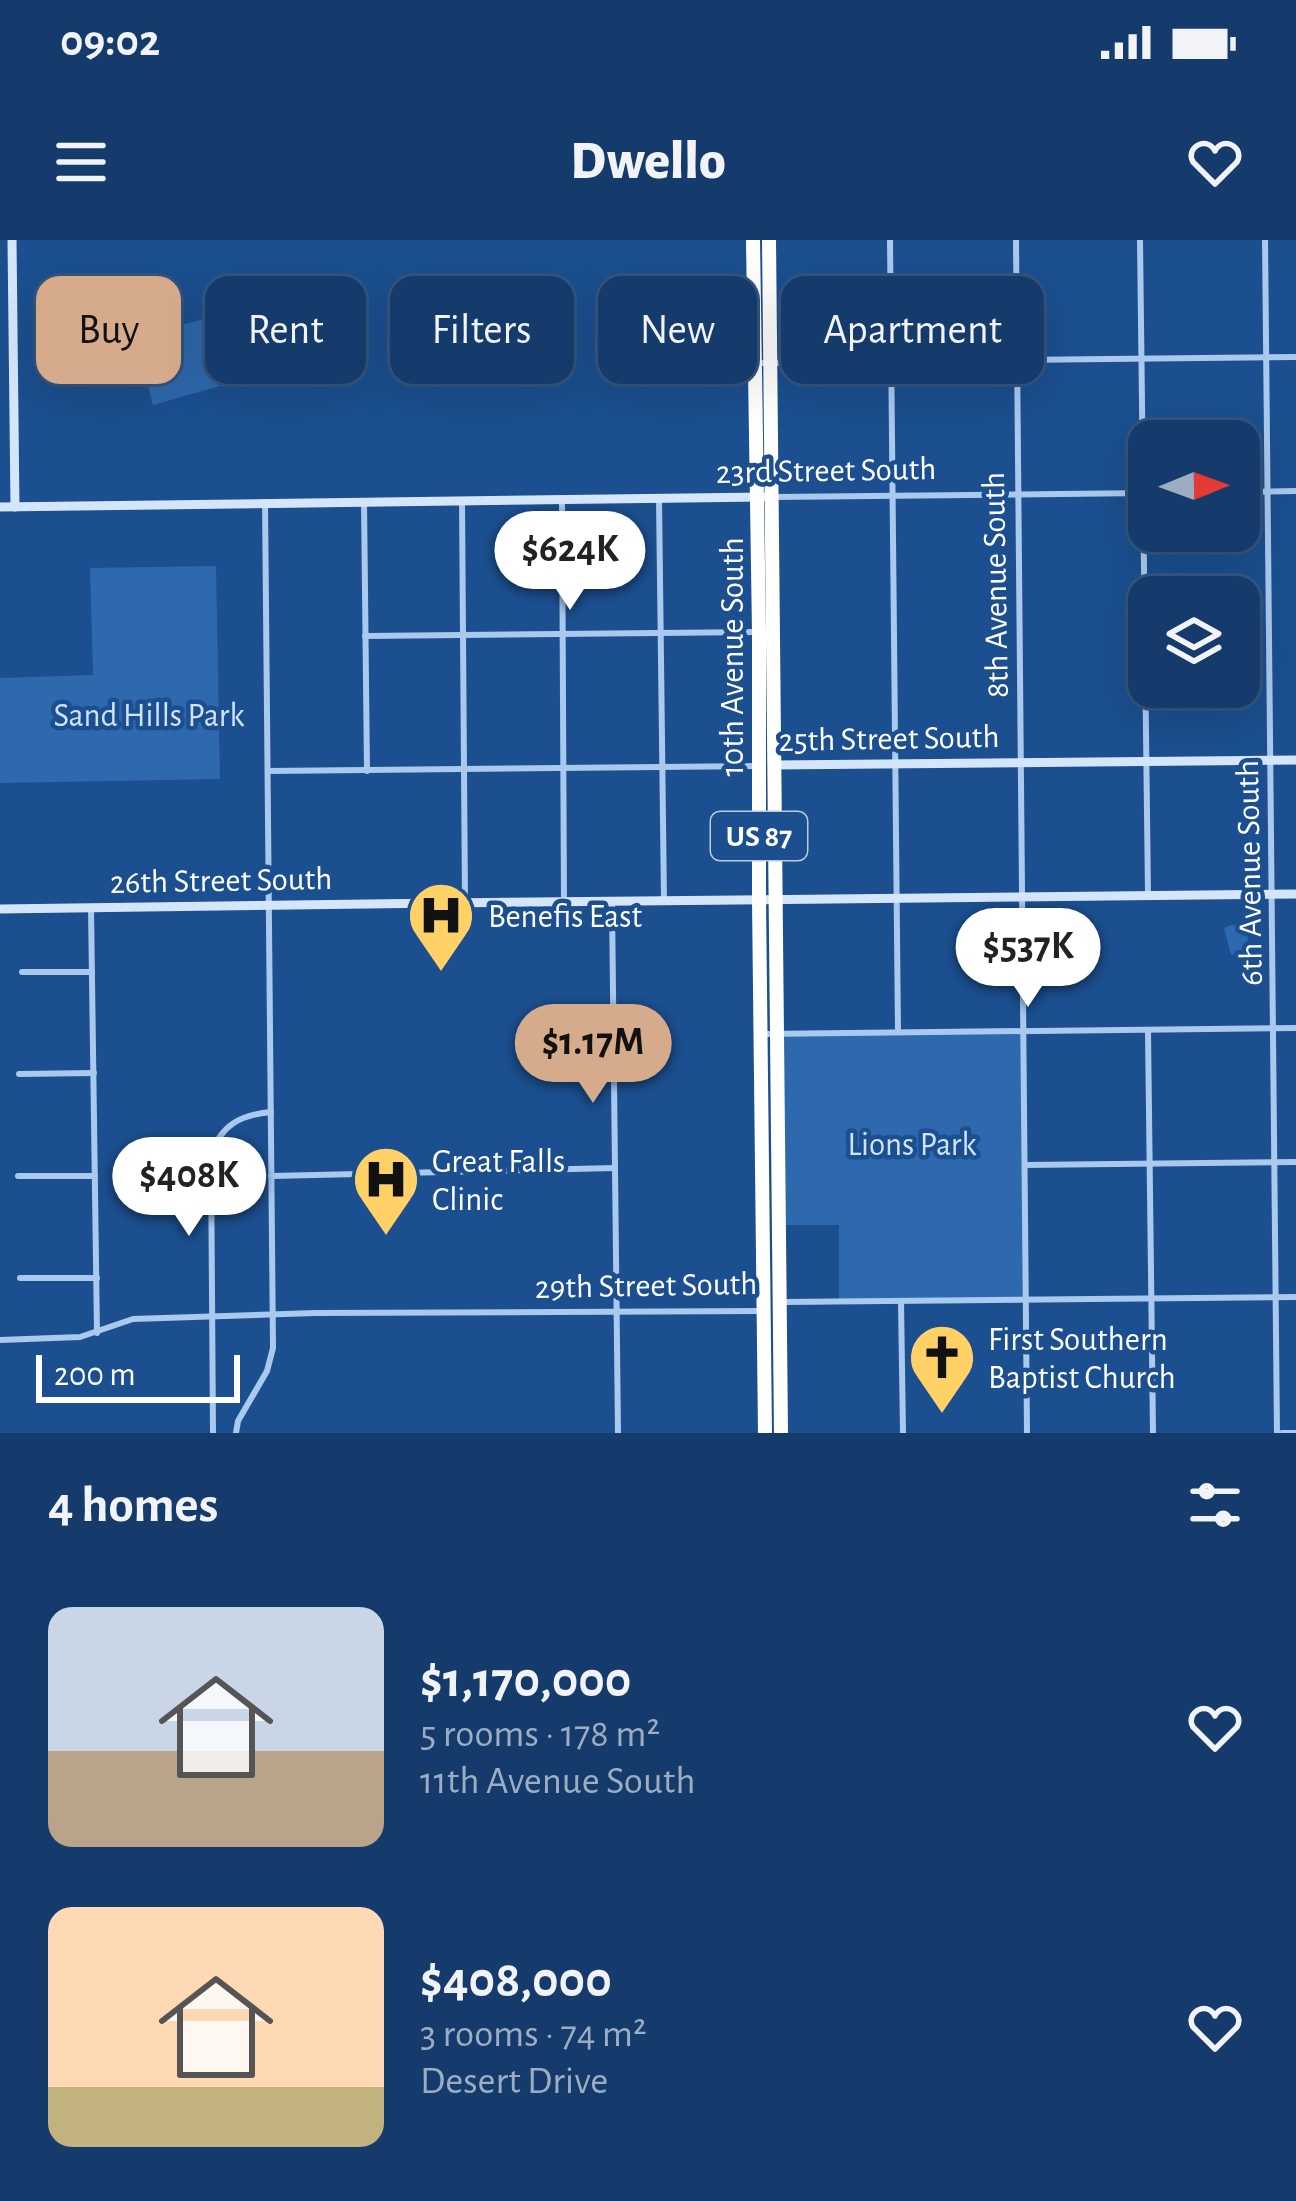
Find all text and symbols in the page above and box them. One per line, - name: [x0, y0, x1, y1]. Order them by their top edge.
- text: 09:02: [60, 19, 160, 64]
- icon: menu: [48, 129, 114, 195]
- icon: heart: [1182, 129, 1248, 195]
- text: Dwello: [570, 135, 726, 189]
- chip: Buy: [36, 276, 181, 384]
- chip: Rent: [205, 276, 366, 384]
- chip: Filters: [390, 276, 574, 384]
- chip: New: [598, 276, 757, 384]
- chip: Apartment: [781, 276, 1044, 384]
- north arrow: [1128, 420, 1260, 552]
- map controls: [1128, 420, 1260, 708]
- street label: 23rd Street South: [715, 453, 937, 490]
- street label: 8th Avenue South: [978, 472, 1015, 698]
- pin: $624K: [486, 511, 654, 613]
- text: $624K: [521, 530, 619, 569]
- street label: 10th Avenue South: [717, 537, 750, 777]
- button: layers: [1128, 576, 1260, 708]
- park label: Sand Hills Park: [54, 700, 244, 733]
- street label: 25th Street South: [778, 721, 1000, 758]
- street label: 6th Avenue South: [1232, 760, 1269, 986]
- road number: US 87: [711, 812, 807, 860]
- street label: 26th Street South: [110, 863, 333, 900]
- hospital icon: Benefis East: [406, 880, 476, 974]
- place label: Benefis East: [488, 901, 643, 934]
- pin: $537K: [944, 908, 1112, 1010]
- text: $537K: [983, 927, 1073, 966]
- pin: $1.17M: [495, 1004, 691, 1106]
- text: $1.17M: [542, 1023, 644, 1062]
- park label: Lions Park: [847, 1129, 977, 1162]
- pin: $408K: [105, 1137, 273, 1239]
- hospital icon: Great Falls Clinic: [351, 1144, 421, 1238]
- place label: Great Falls Clinic: [432, 1146, 565, 1217]
- text: $408K: [139, 1156, 239, 1195]
- street label: 29th Street South: [535, 1268, 758, 1305]
- church icon: First Southern Baptist Church: [907, 1322, 977, 1416]
- place label: First Southern Baptist Church: [988, 1324, 1176, 1395]
- scale bar: [36, 1349, 240, 1402]
- text: 200 m: [54, 1359, 136, 1392]
- icon: filters: [1182, 1472, 1248, 1538]
- text: 4 homes: [48, 1480, 218, 1531]
- icon: home: [144, 1655, 288, 1799]
- text: $1,170,000: [420, 1655, 631, 1706]
- icon: heart: [1182, 1694, 1248, 1760]
- text: 5 rooms · 178 m²: [420, 1715, 660, 1754]
- text: 11th Avenue South: [420, 1762, 696, 1801]
- icon: home: [144, 1955, 288, 2099]
- text: $408,000: [420, 1955, 612, 2006]
- icon: heart: [1182, 1994, 1248, 2060]
- text: 3 rooms · 74 m²: [420, 2015, 647, 2054]
- text: Desert Drive: [420, 2062, 608, 2101]

